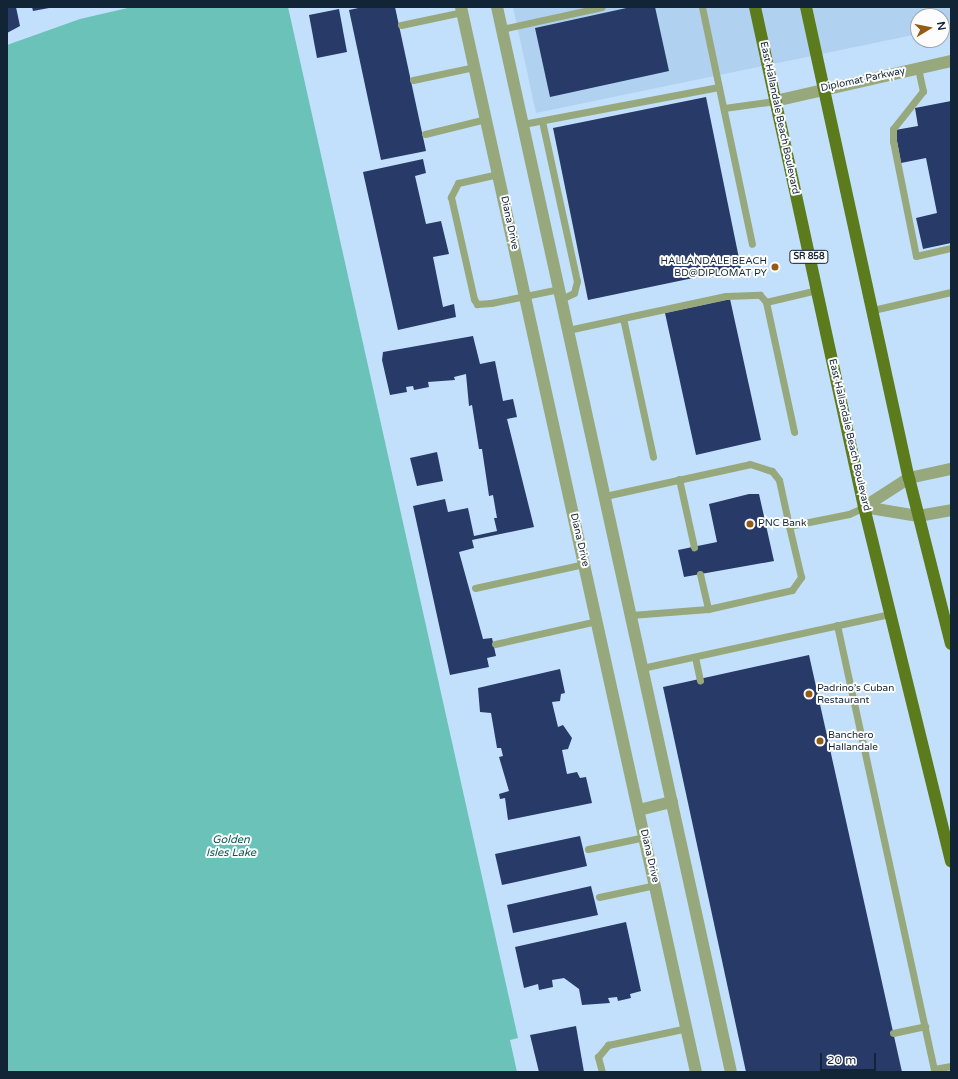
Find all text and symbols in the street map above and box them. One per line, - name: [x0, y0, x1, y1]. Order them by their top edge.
- north arrow: [910, 8, 950, 48]
- text: N: [934, 21, 948, 31]
- street label: East Hallandale Beach Boulevard: [757, 41, 801, 195]
- street label: Diplomat Parkway: [820, 65, 906, 95]
- street label: Diana Drive: [497, 195, 521, 251]
- road number: SR 858: [789, 250, 829, 264]
- place label: HALLANDALE BEACH BD@DIPLOMAT PY: [660, 255, 767, 278]
- marker: HALLANDALE BEACH BD@DIPLOMAT PY: [770, 262, 780, 272]
- street label: East Hallandale Beach Boulevard: [826, 358, 872, 512]
- street label: Diana Drive: [567, 512, 591, 568]
- place label: PNC Bank: [758, 518, 806, 530]
- marker: PNC Bank: [745, 519, 755, 529]
- place label: Padrino’s Cuban Restaurant: [817, 682, 894, 706]
- marker: Padrino’s Cuban Restaurant: [804, 689, 814, 699]
- place label: Banchero Hallandale: [828, 729, 878, 752]
- marker: Banchero Hallandale: [815, 736, 825, 746]
- street label: Diana Drive: [637, 828, 661, 884]
- water label: Golden Isles Lake: [206, 834, 256, 860]
- scale bar: [822, 1045, 878, 1071]
- text: 20 m: [827, 1053, 856, 1067]

